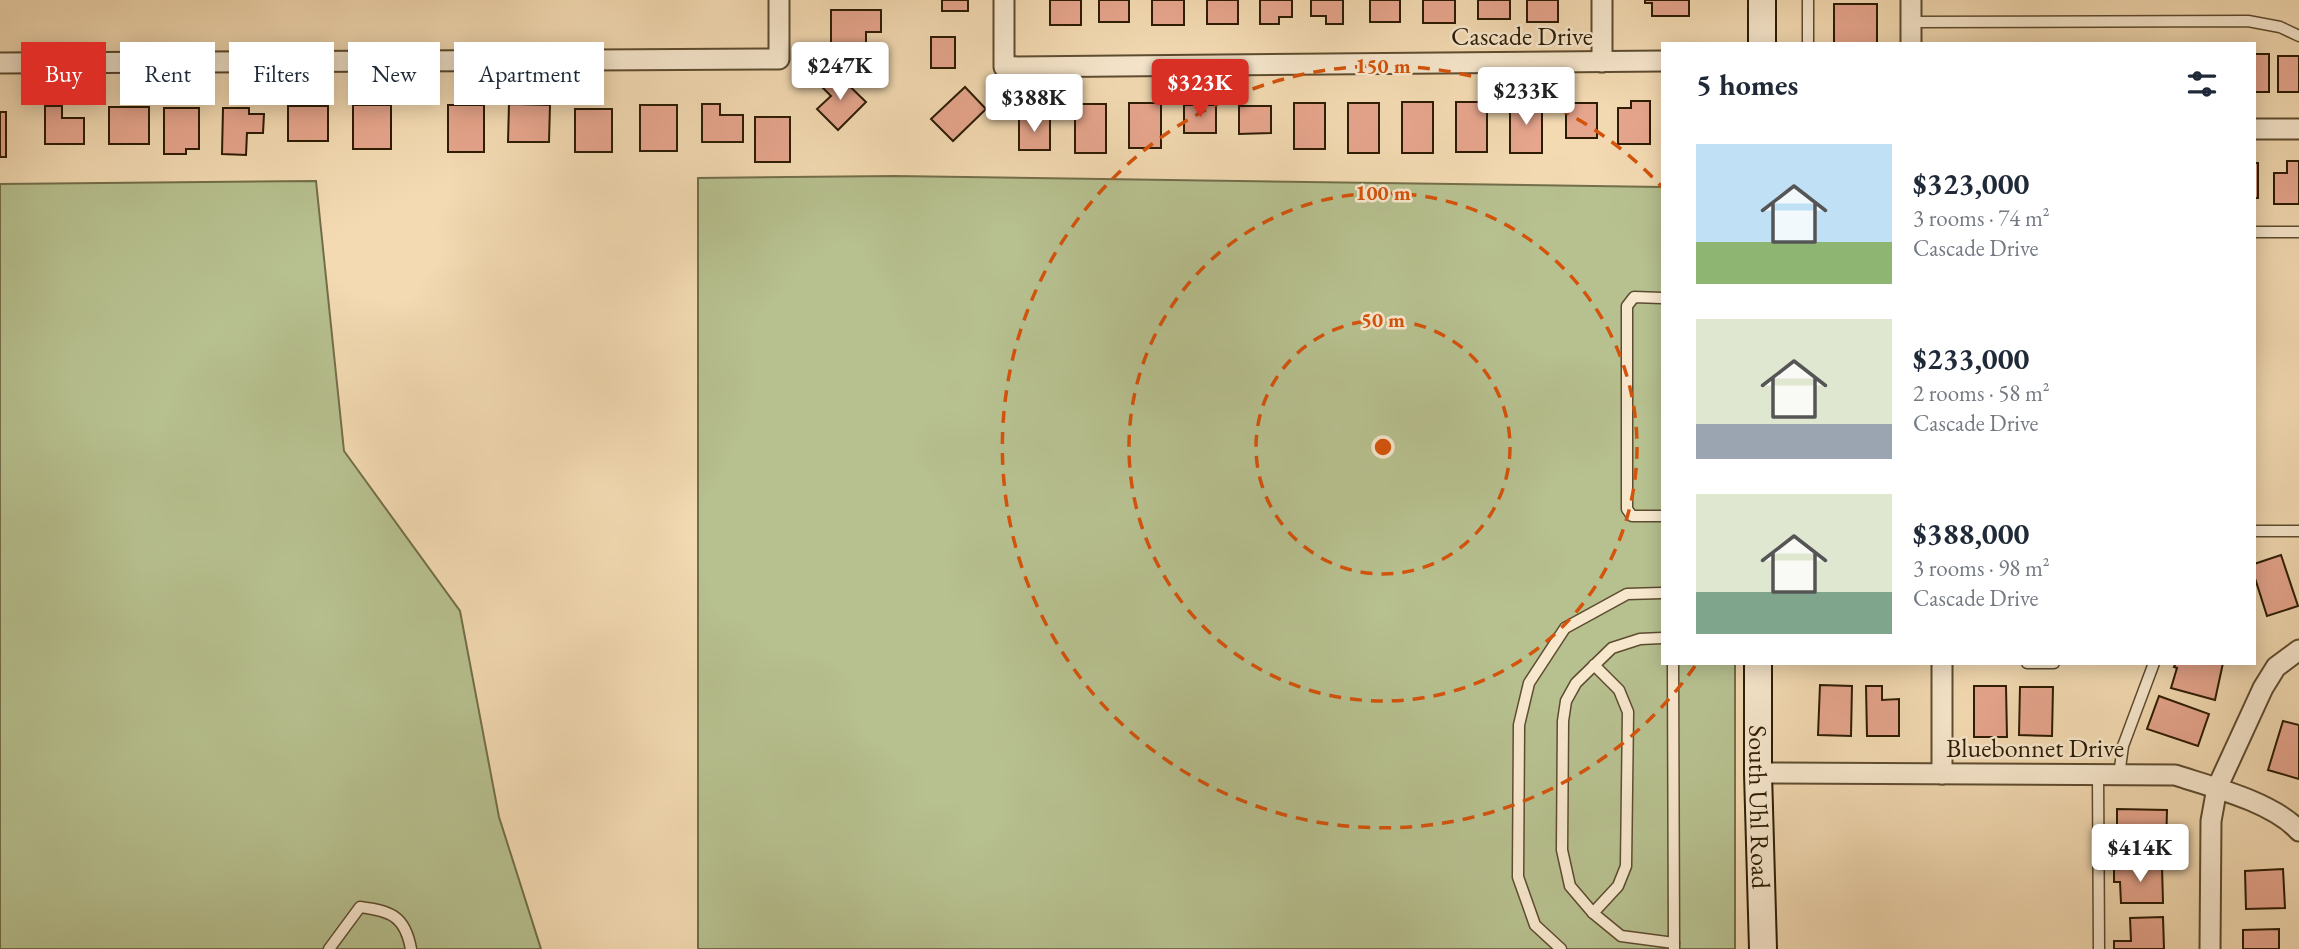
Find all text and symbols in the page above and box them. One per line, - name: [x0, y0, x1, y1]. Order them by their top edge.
- street label: Cascade Drive: [1451, 19, 1593, 53]
- chip: Buy: [21, 42, 106, 105]
- chip: Rent: [120, 42, 215, 105]
- chip: Filters: [229, 42, 334, 105]
- chip: New: [348, 42, 440, 105]
- chip: Apartment: [454, 42, 604, 105]
- pin: $247K: [791, 42, 889, 102]
- text: $247K: [808, 50, 872, 80]
- text: 150 m: [1355, 52, 1411, 79]
- pin: $323K: [1151, 60, 1249, 119]
- text: 5 homes: [1696, 65, 1798, 104]
- icon: filters: [2183, 65, 2221, 103]
- text: $323K: [1168, 67, 1232, 97]
- pin: $233K: [1477, 68, 1575, 127]
- pin: $388K: [985, 74, 1083, 134]
- text: $233K: [1494, 75, 1558, 105]
- text: $388K: [1002, 82, 1066, 112]
- text: $323,000: [1913, 164, 2029, 203]
- icon: home: [1752, 172, 1836, 256]
- text: 100 m: [1355, 179, 1411, 206]
- text: 3 rooms · 74 m²: [1913, 203, 2050, 233]
- text: Cascade Drive: [1913, 233, 2038, 263]
- text: 50 m: [1361, 306, 1405, 333]
- text: $233,000: [1913, 339, 2029, 378]
- icon: home: [1752, 347, 1836, 431]
- text: 2 rooms · 58 m²: [1913, 378, 2050, 408]
- text: Cascade Drive: [1913, 408, 2038, 438]
- centre of rings: [1371, 435, 1395, 459]
- text: $388,000: [1913, 514, 2029, 553]
- icon: home: [1752, 522, 1836, 606]
- text: 3 rooms · 98 m²: [1913, 553, 2050, 583]
- text: Cascade Drive: [1913, 583, 2038, 613]
- street label: South Uhl Road: [1741, 725, 1778, 890]
- street label: Bluebonnet Drive: [1946, 731, 2124, 765]
- pin: $414K: [2091, 824, 2189, 884]
- text: $414K: [2108, 832, 2172, 862]

